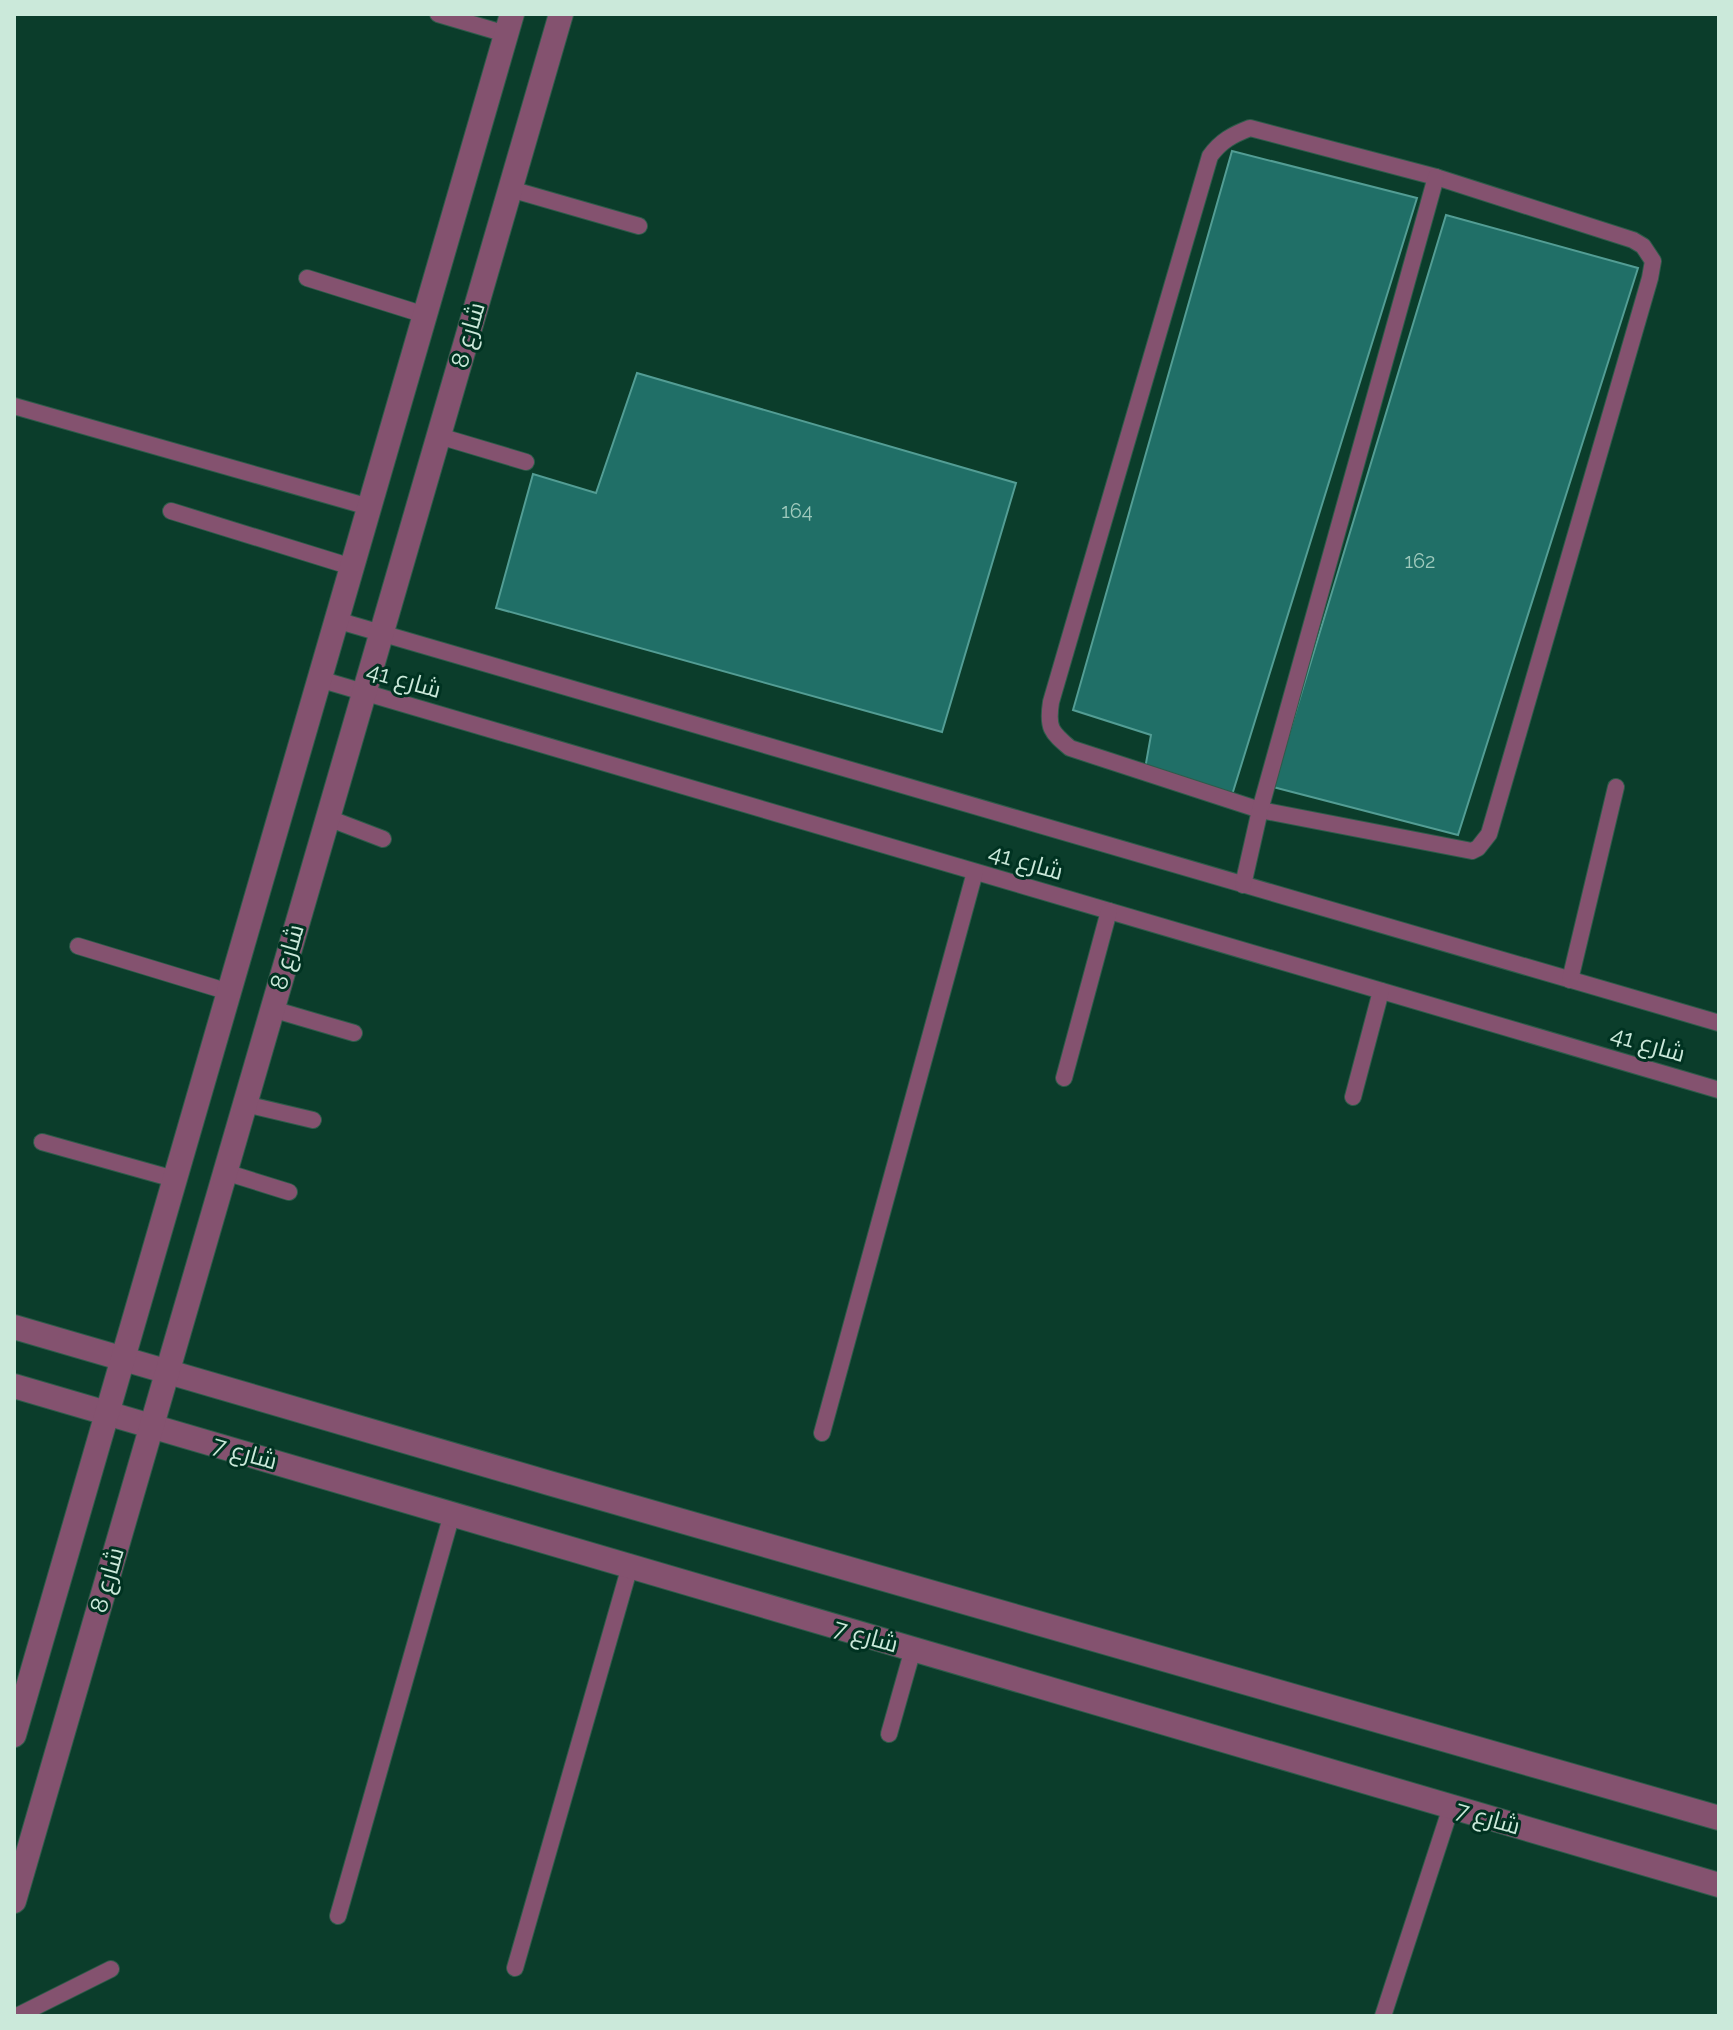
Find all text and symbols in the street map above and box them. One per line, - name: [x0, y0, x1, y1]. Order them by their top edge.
- street label: شارع 8: [444, 299, 493, 372]
- house number: 164: [781, 499, 813, 523]
- house number: 162: [1404, 549, 1436, 573]
- street label: شارع 41: [363, 655, 445, 706]
- street label: شارع 41: [985, 837, 1067, 888]
- street label: شارع 8: [263, 921, 312, 994]
- street label: شارع 41: [1607, 1019, 1689, 1070]
- street label: شارع 7: [209, 1430, 281, 1477]
- street label: شارع 8: [83, 1544, 132, 1617]
- street label: شارع 7: [830, 1613, 902, 1660]
- street label: شارع 7: [1452, 1795, 1524, 1842]

